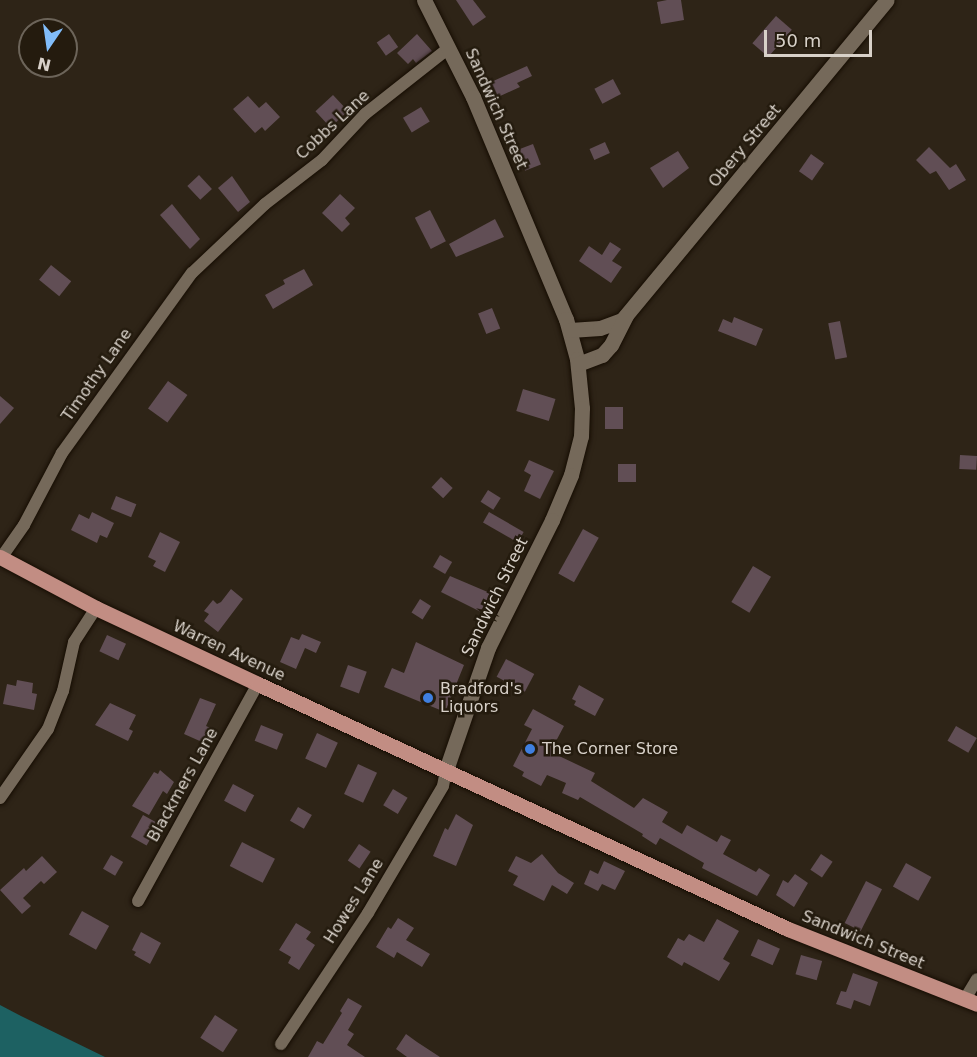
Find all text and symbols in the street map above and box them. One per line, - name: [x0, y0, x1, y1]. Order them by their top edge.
- north arrow: [18, 18, 78, 78]
- scale bar: [767, 18, 875, 56]
- text: 50 m: [775, 30, 821, 51]
- street label: Sandwich Street: [461, 46, 531, 172]
- text: N: [36, 53, 53, 75]
- street label: Cobbs Lane: [292, 86, 374, 164]
- street label: Obery Street: [705, 101, 785, 191]
- street label: Timothy Lane: [58, 325, 136, 425]
- street label: Sandwich Street: [458, 534, 532, 660]
- street label: Warren Avenue: [170, 617, 288, 685]
- place label: Bradford's Liquors: [440, 679, 522, 717]
- marker: Bradford's Liquors: [421, 691, 435, 705]
- street label: Blackmers Lane: [144, 725, 222, 845]
- place label: The Corner Store: [542, 739, 678, 759]
- marker: The Corner Store: [523, 742, 537, 756]
- street label: Howes Lane: [320, 855, 388, 947]
- street label: Sandwich Street: [799, 907, 927, 973]

